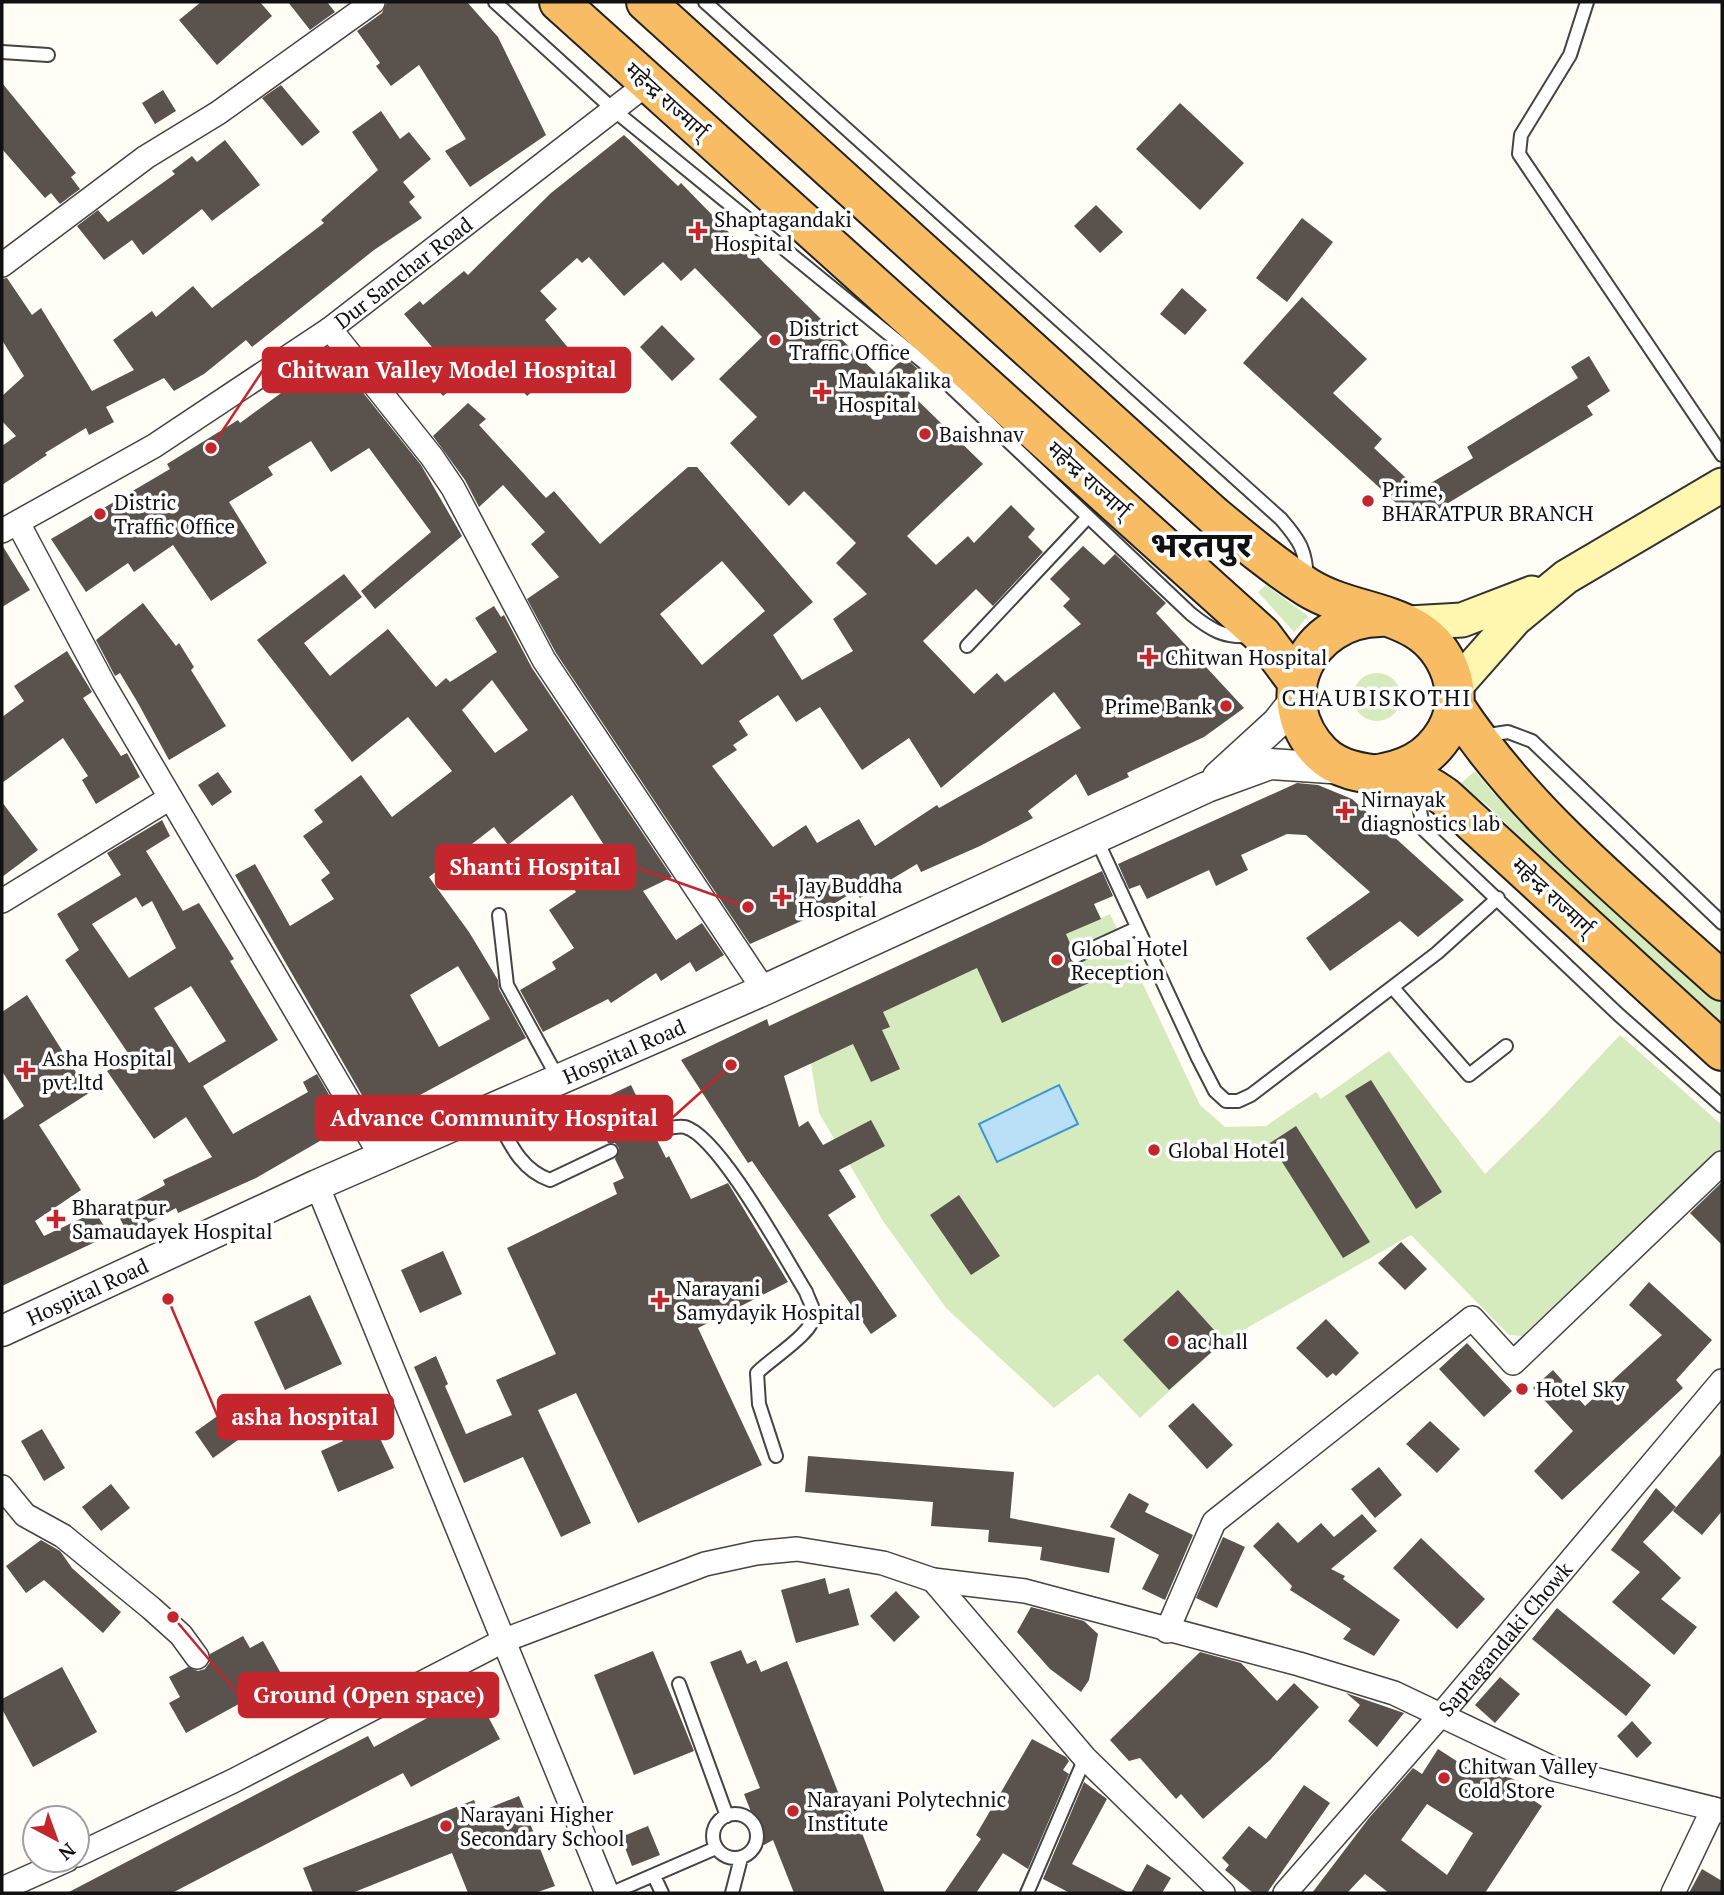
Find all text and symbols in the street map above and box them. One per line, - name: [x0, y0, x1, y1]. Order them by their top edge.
- street label: महेन्द्र राज्मार्ग्: [620, 55, 717, 147]
- place label: Shaptagandaki Hospital: [714, 205, 852, 257]
- street label: Dur Sanchar Road: [328, 210, 478, 335]
- marker: Shaptagandaki Hospital: [688, 221, 708, 241]
- place label: District Traffic Office: [789, 314, 910, 366]
- marker: District Traffic Office: [767, 332, 783, 348]
- callout: Chitwan Valley Model Hospital: [263, 348, 630, 392]
- text: Chitwan Valley Model Hospital: [277, 354, 617, 385]
- place label: Maulakalika Hospital: [838, 366, 952, 418]
- marker: Maulakalika Hospital: [812, 382, 832, 402]
- place label: Baishnav: [939, 420, 1024, 448]
- marker: Baishnav: [917, 426, 933, 442]
- street label: महेन्द्र राज्मार्ग्: [1042, 434, 1139, 526]
- place label: Prime, BHARATPUR BRANCH: [1382, 475, 1594, 527]
- place label: Distric Traffic Office: [114, 488, 235, 540]
- marker: Prime, BHARATPUR BRANCH: [1360, 493, 1376, 509]
- marker: Distric Traffic Office: [92, 506, 108, 522]
- district label: भरतपुर: [1150, 521, 1252, 567]
- place label: Chitwan Hospital: [1165, 643, 1327, 671]
- marker: Chitwan Hospital: [1139, 647, 1159, 667]
- district label: CHAUBISKOTHI: [1282, 682, 1472, 713]
- place label: Prime Bank: [1105, 692, 1212, 720]
- marker: Prime Bank: [1218, 698, 1234, 714]
- place label: Nirnayak diagnostics lab: [1361, 785, 1500, 837]
- marker: Nirnayak diagnostics lab: [1335, 801, 1355, 821]
- callout: Shanti Hospital: [436, 845, 635, 889]
- text: Shanti Hospital: [449, 851, 621, 882]
- street label: महेन्द्र राज्मार्ग्: [1506, 851, 1602, 943]
- place label: Jay Buddha Hospital: [798, 871, 903, 923]
- marker: Jay Buddha Hospital: [772, 887, 792, 907]
- place label: Global Hotel Reception: [1071, 934, 1188, 986]
- marker: Global Hotel Reception: [1049, 952, 1065, 968]
- street label: Hospital Road: [558, 1012, 690, 1090]
- place label: Asha Hospital pvt.ltd: [42, 1044, 172, 1096]
- marker: Asha Hospital pvt.ltd: [16, 1060, 36, 1080]
- callout: Advance Community Hospital: [316, 1096, 672, 1140]
- text: Advance Community Hospital: [330, 1102, 658, 1133]
- place label: Global Hotel: [1168, 1136, 1285, 1164]
- marker: Global Hotel: [1146, 1142, 1162, 1158]
- place label: Bharatpur Samaudayek Hospital: [72, 1193, 273, 1245]
- marker: Bharatpur Samaudayek Hospital: [46, 1209, 66, 1229]
- street label: Hospital Road: [22, 1251, 153, 1332]
- place label: Narayani Samydayik Hospital: [676, 1274, 861, 1326]
- marker: Narayani Samydayik Hospital: [650, 1290, 670, 1310]
- place label: ac hall: [1187, 1327, 1248, 1355]
- marker: ac hall: [1165, 1333, 1181, 1349]
- place label: Hotel Sky: [1536, 1375, 1626, 1403]
- marker: Hotel Sky: [1514, 1381, 1530, 1397]
- callout: asha hospital: [218, 1395, 393, 1439]
- text: asha hospital: [232, 1401, 379, 1432]
- street label: Saptagandaki Chowk: [1432, 1556, 1578, 1722]
- callout: Ground (Open space): [239, 1673, 498, 1717]
- text: Ground (Open space): [253, 1679, 485, 1710]
- place label: Chitwan Valley Cold Store: [1458, 1752, 1598, 1804]
- marker: Chitwan Valley Cold Store: [1436, 1770, 1452, 1786]
- place label: Narayani Polytechnic Institute: [807, 1785, 1006, 1837]
- place label: Narayani Higher Secondary School: [460, 1800, 625, 1852]
- marker: Narayani Polytechnic Institute: [785, 1803, 801, 1819]
- north arrow: [21, 1804, 91, 1874]
- marker: Narayani Higher Secondary School: [438, 1818, 454, 1834]
- text: N: [53, 1838, 81, 1867]

